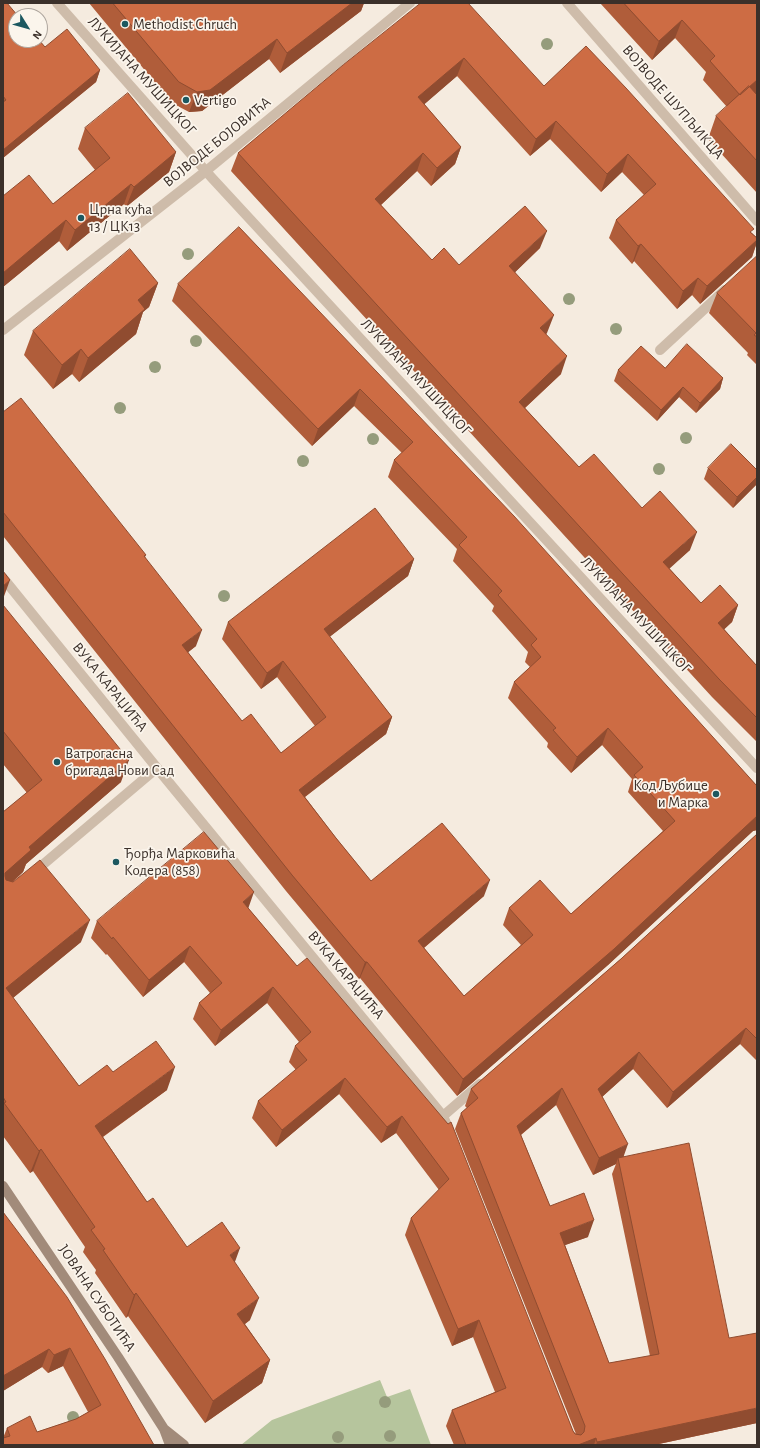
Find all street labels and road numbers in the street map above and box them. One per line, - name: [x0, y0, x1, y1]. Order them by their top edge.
- street label: ЛУКИЈАНА МУШИЦКОГ: [84, 13, 200, 139]
- street label: ВОЈВОДЕ ШУПЉИКЦА: [618, 41, 728, 163]
- street label: ВОЈВОДЕ БОЈОВИЋА: [159, 93, 275, 191]
- street label: ЛУКИЈАНА МУШИЦКОГ: [357, 315, 475, 439]
- street label: ЛУКИЈАНА МУШИЦКОГ: [577, 553, 695, 677]
- street label: ВУКА КАРАЏИЋА: [68, 639, 152, 735]
- street label: ВУКА КАРАЏИЋА: [304, 927, 388, 1023]
- street label: ЈОВАНА СУБОТИЋА: [54, 1241, 140, 1355]

